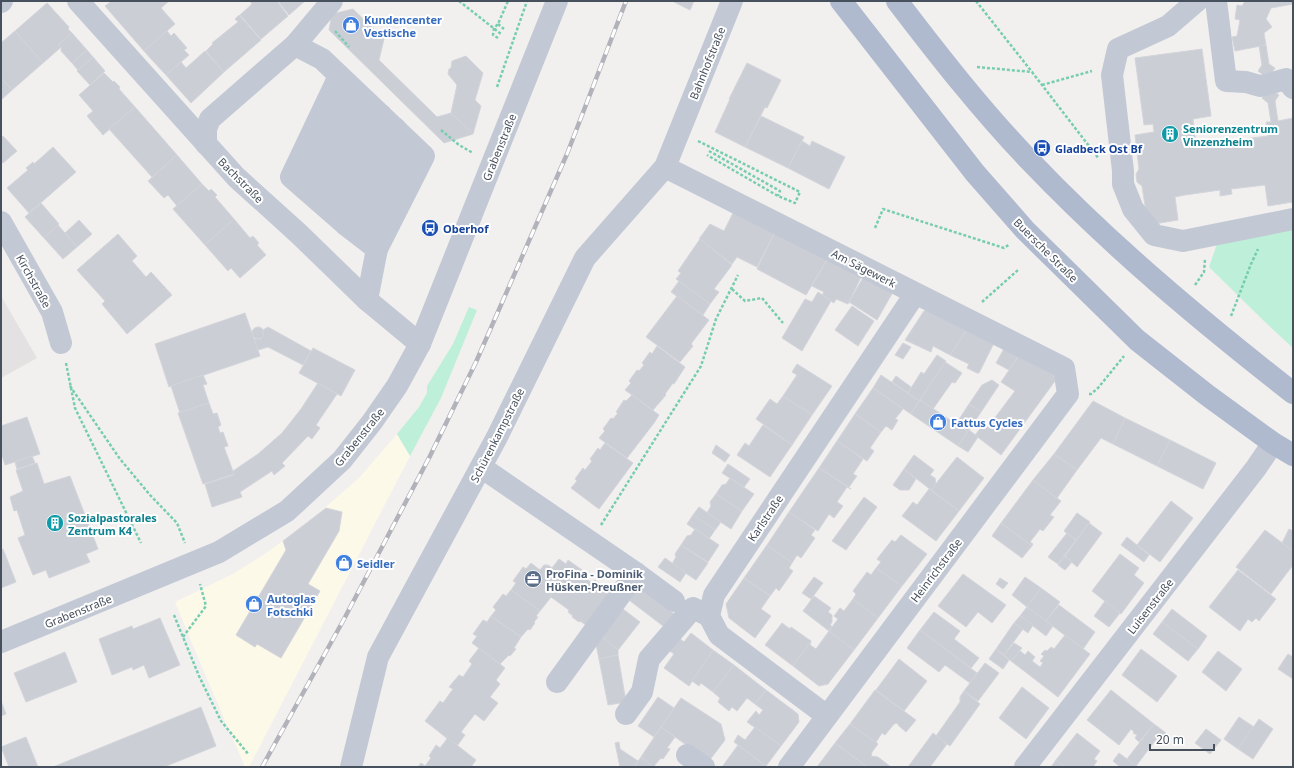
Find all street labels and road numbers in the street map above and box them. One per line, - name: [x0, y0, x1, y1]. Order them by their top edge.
- street label: Bahnhofstraße: [686, 24, 728, 102]
- street label: Grabenstraße: [479, 111, 519, 183]
- street label: Bachstraße: [215, 154, 267, 206]
- street label: Buersche Straße: [1011, 215, 1081, 285]
- street label: Am Sägewerk: [829, 245, 899, 291]
- street label: Kirchstraße: [13, 252, 55, 310]
- street label: Schürenkampstraße: [467, 385, 527, 485]
- street label: Grabenstraße: [331, 405, 387, 469]
- street label: Karlstraße: [744, 492, 786, 544]
- street label: Heinrichstraße: [907, 535, 965, 605]
- street label: Luisenstraße: [1124, 575, 1176, 637]
- street label: Grabenstraße: [42, 591, 114, 631]

